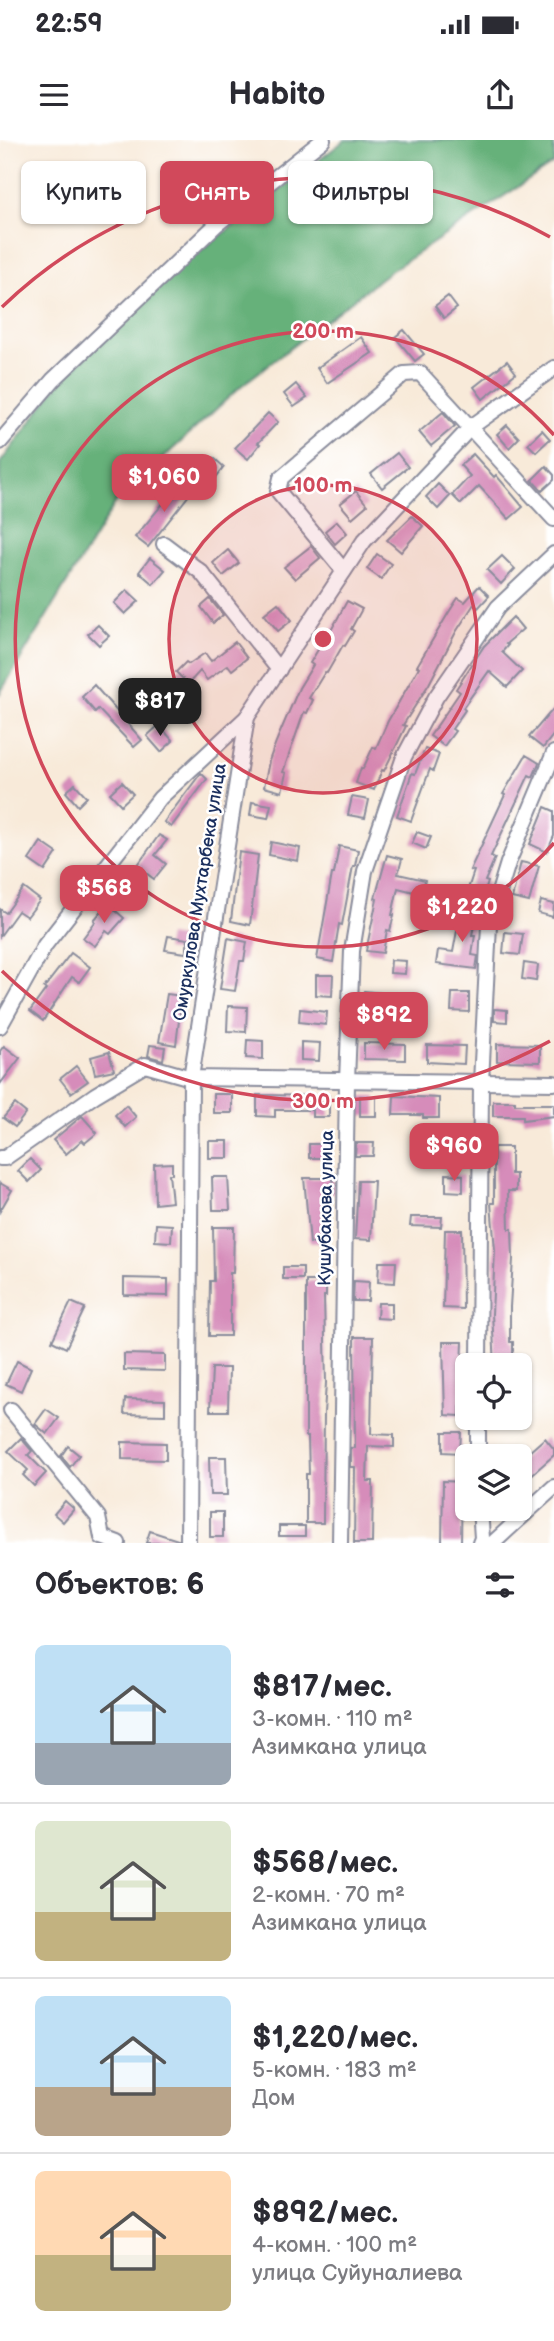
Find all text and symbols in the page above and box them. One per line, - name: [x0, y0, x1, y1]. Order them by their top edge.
- text: 22:59: [35, 9, 103, 40]
- text: Habito: [228, 75, 326, 114]
- icon: menu: [35, 76, 73, 114]
- icon: share: [481, 76, 519, 114]
- chip: Купить: [21, 161, 146, 224]
- chip: Снять: [160, 161, 274, 224]
- chip: Фильтры: [288, 161, 433, 224]
- text: 200 m: [292, 319, 354, 344]
- pin: $1,060: [107, 454, 221, 514]
- text: $1,060: [128, 463, 200, 491]
- text: 100 m: [294, 473, 352, 498]
- centre of rings: [311, 627, 335, 651]
- pin: $817: [119, 678, 201, 738]
- text: $817: [134, 687, 186, 715]
- street label: Омуркулова Мухтарбека улица: [169, 761, 231, 1022]
- pin: $568: [63, 866, 145, 925]
- text: $568: [76, 874, 132, 902]
- pin: $1,220: [405, 884, 519, 944]
- text: $1,220: [426, 893, 498, 921]
- pin: $892: [343, 992, 425, 1052]
- text: $892: [356, 1001, 412, 1029]
- text: 300 m: [292, 1089, 354, 1114]
- pin: $960: [413, 1124, 495, 1183]
- street label: Кушубакова улица: [314, 1129, 338, 1286]
- text: $960: [426, 1132, 482, 1160]
- map controls: [455, 1353, 532, 1521]
- button: locate: [455, 1353, 532, 1430]
- button: layers: [455, 1444, 532, 1521]
- icon: filters: [481, 1566, 519, 1604]
- text: Объектов: 6: [35, 1567, 204, 1603]
- text: $817/мес.: [252, 1669, 392, 1705]
- icon: home: [91, 1673, 175, 1757]
- text: 3-комн. · 110 m²: [252, 1705, 413, 1733]
- text: Азимкана улица: [252, 1733, 427, 1761]
- text: $568/мес.: [252, 1845, 398, 1881]
- icon: home: [91, 1849, 175, 1933]
- text: 2-комн. · 70 m²: [252, 1881, 405, 1909]
- text: Азимкана улица: [252, 1909, 427, 1937]
- text: $1,220/мес.: [252, 2020, 418, 2056]
- icon: home: [91, 2024, 175, 2108]
- text: 5-комн. · 183 m²: [252, 2056, 417, 2084]
- text: Дом: [252, 2084, 295, 2112]
- text: $892/мес.: [252, 2195, 398, 2231]
- icon: home: [91, 2199, 175, 2283]
- text: 4-комн. · 100 m²: [252, 2231, 417, 2259]
- text: улица Суйуналиева: [252, 2259, 463, 2287]

